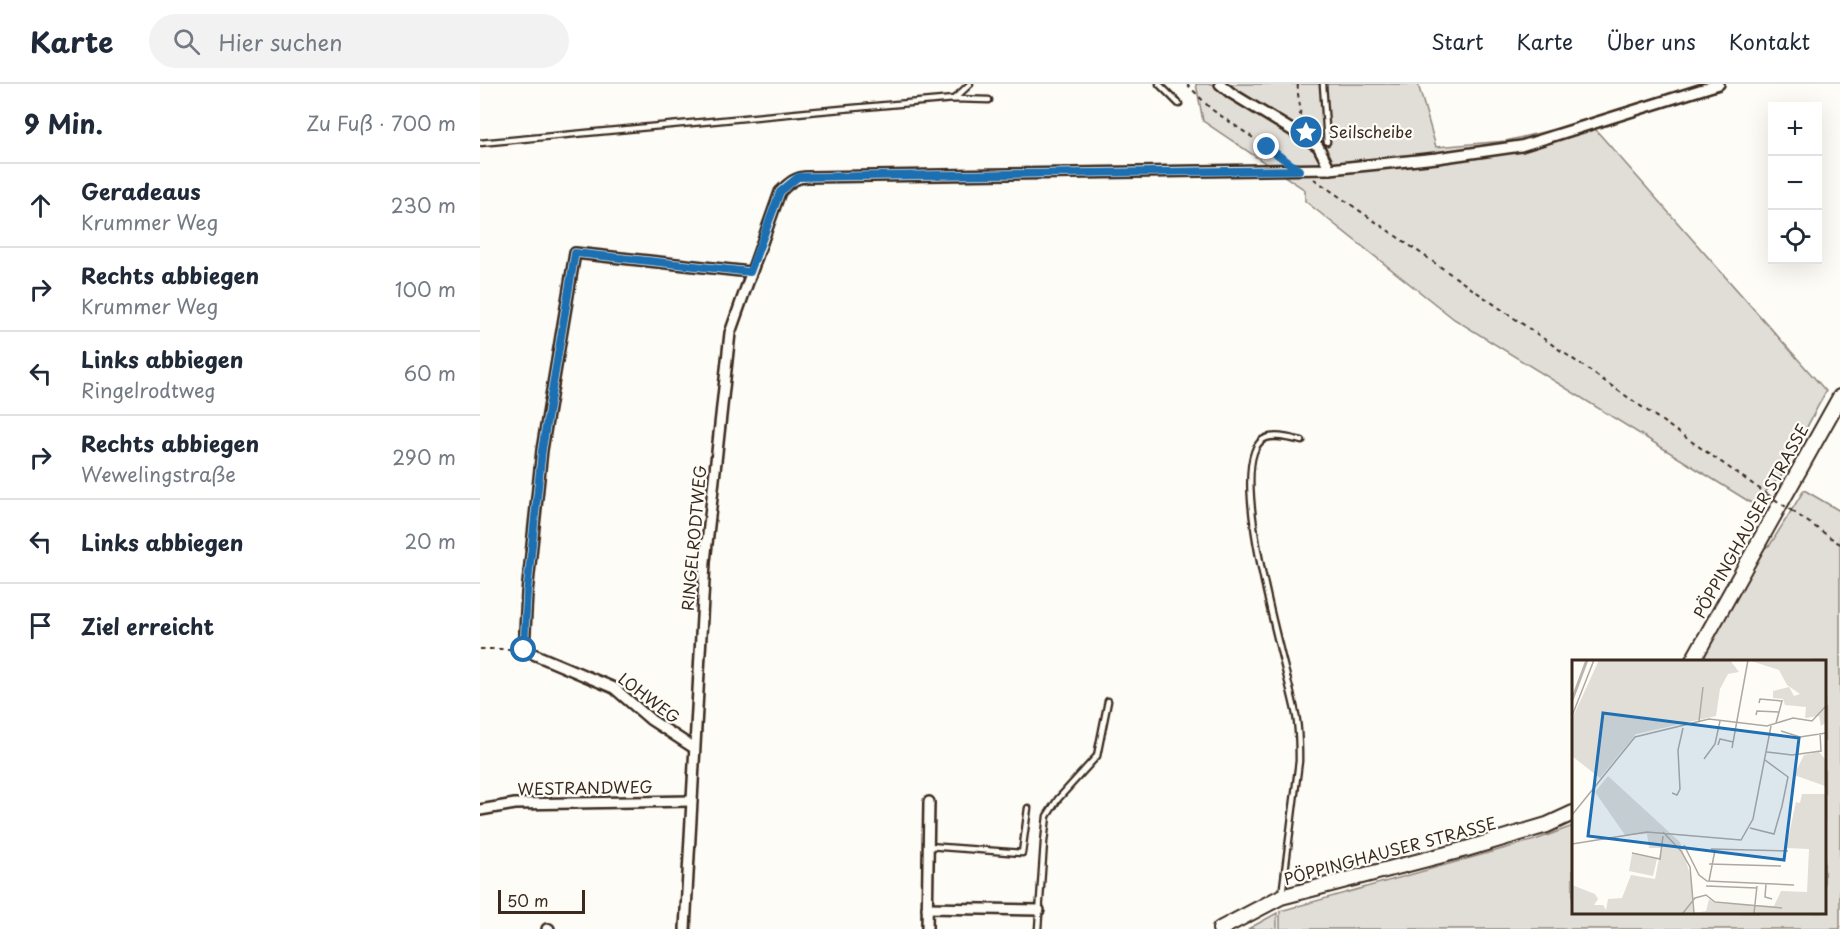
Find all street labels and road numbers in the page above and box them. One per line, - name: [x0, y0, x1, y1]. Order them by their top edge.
- street label: PÖPPINGHAUSER STRASSE: [1687, 419, 1814, 622]
- street label: RINGELRODTWEG: [675, 464, 711, 612]
- street label: LOHWEG: [614, 666, 686, 728]
- street label: WESTRANDWEG: [517, 774, 653, 800]
- street label: PÖPPINGHAUSER STRASSE: [1281, 810, 1499, 890]

